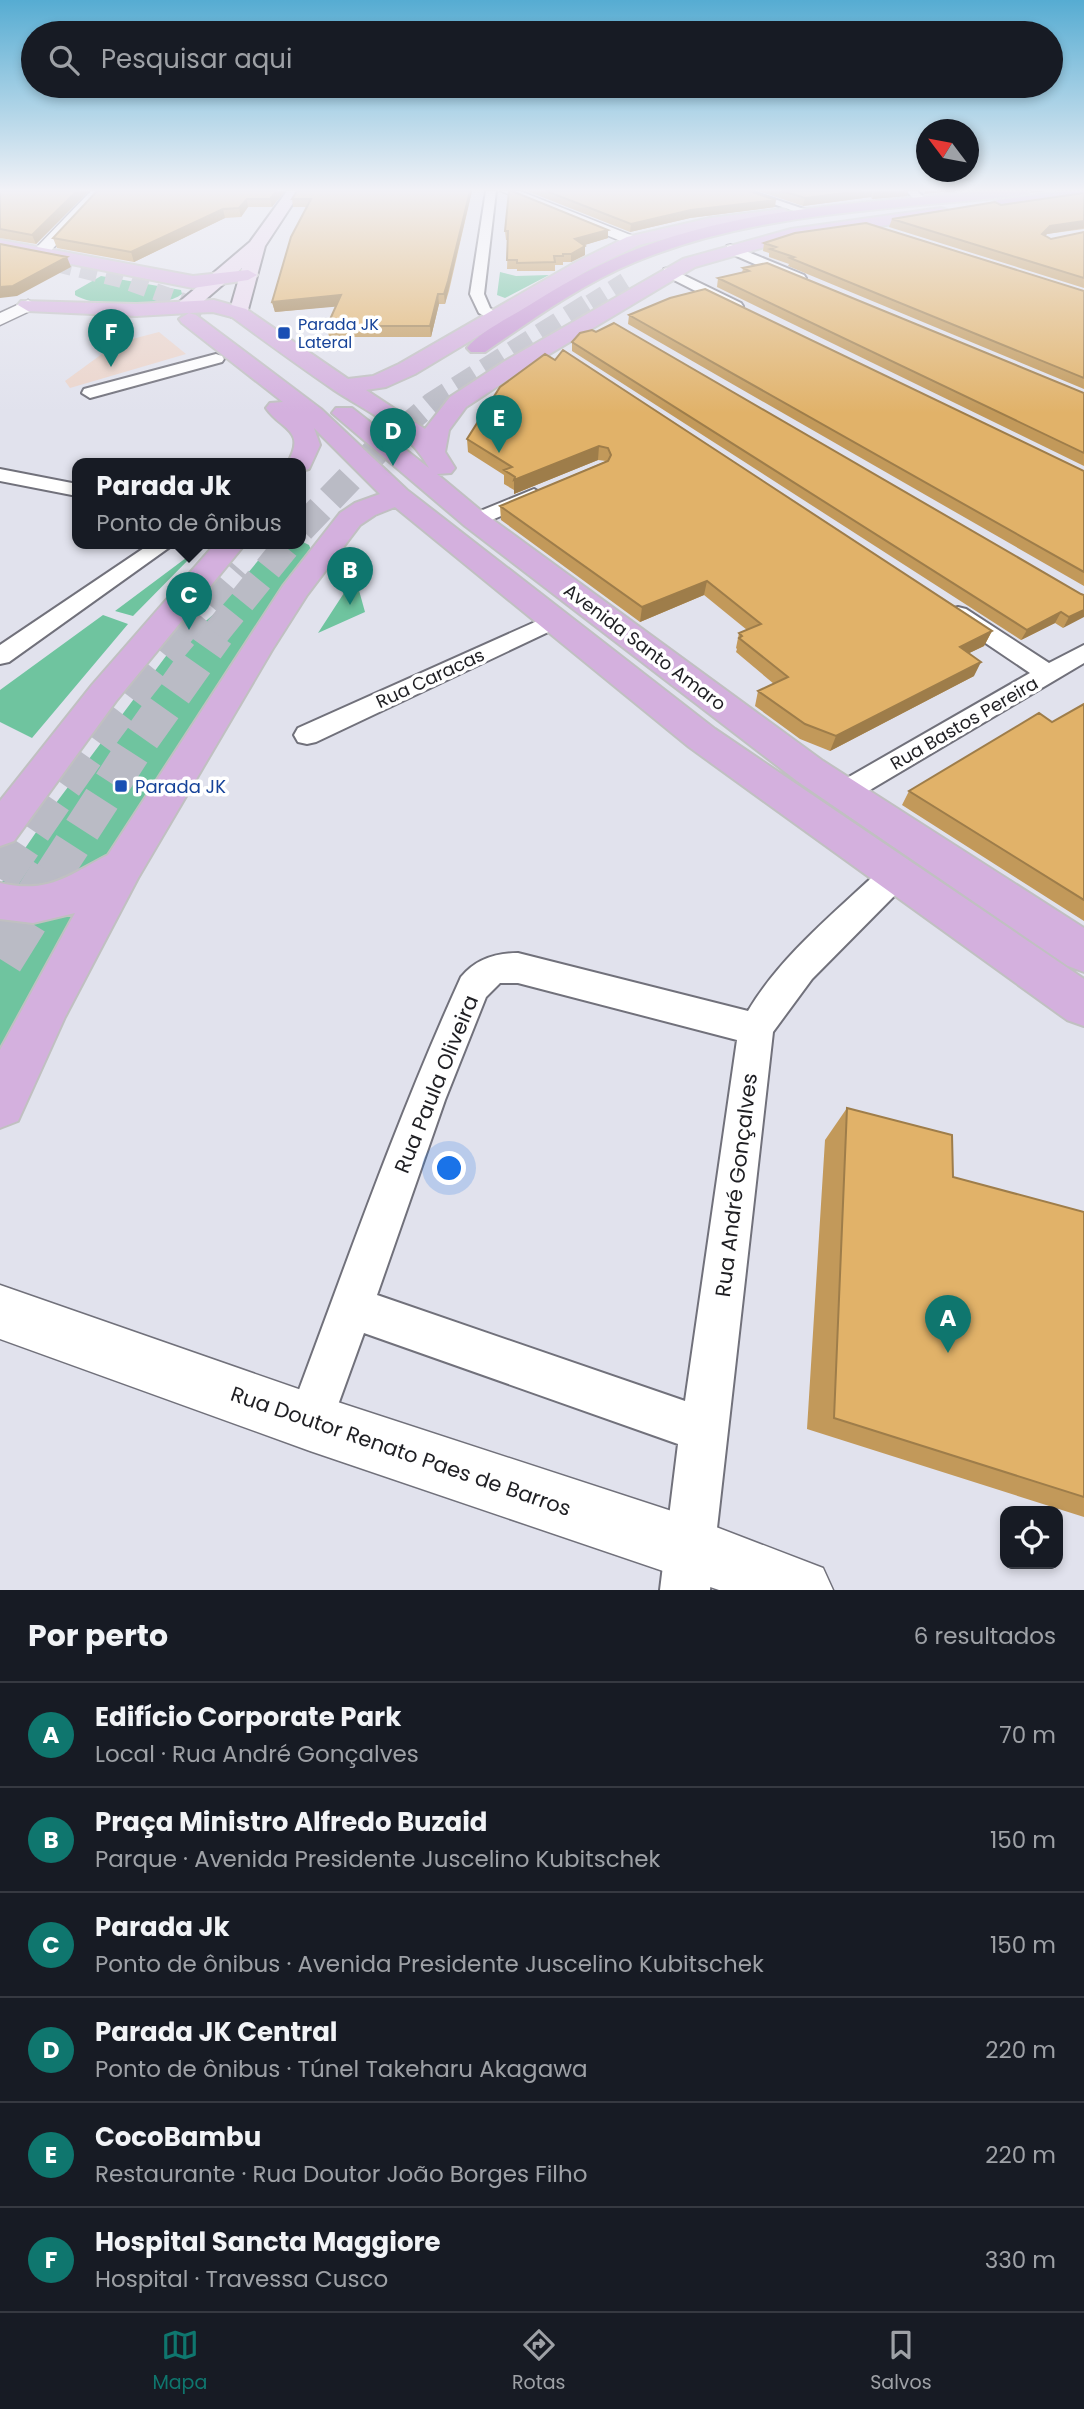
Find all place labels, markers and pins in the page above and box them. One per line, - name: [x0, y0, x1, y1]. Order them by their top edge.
- pin: F: [88, 309, 134, 367]
- place label: Parada JK Lateral: [298, 313, 379, 354]
- marker: Parada JK Lateral: [276, 325, 292, 341]
- pin: E: [476, 395, 522, 453]
- pin: D: [370, 408, 416, 466]
- pin: B: [327, 547, 373, 605]
- pin: C: [166, 572, 212, 630]
- place label: Parada JK: [135, 774, 226, 799]
- marker: Parada JK: [113, 778, 129, 794]
- pin: A: [925, 1295, 971, 1353]

